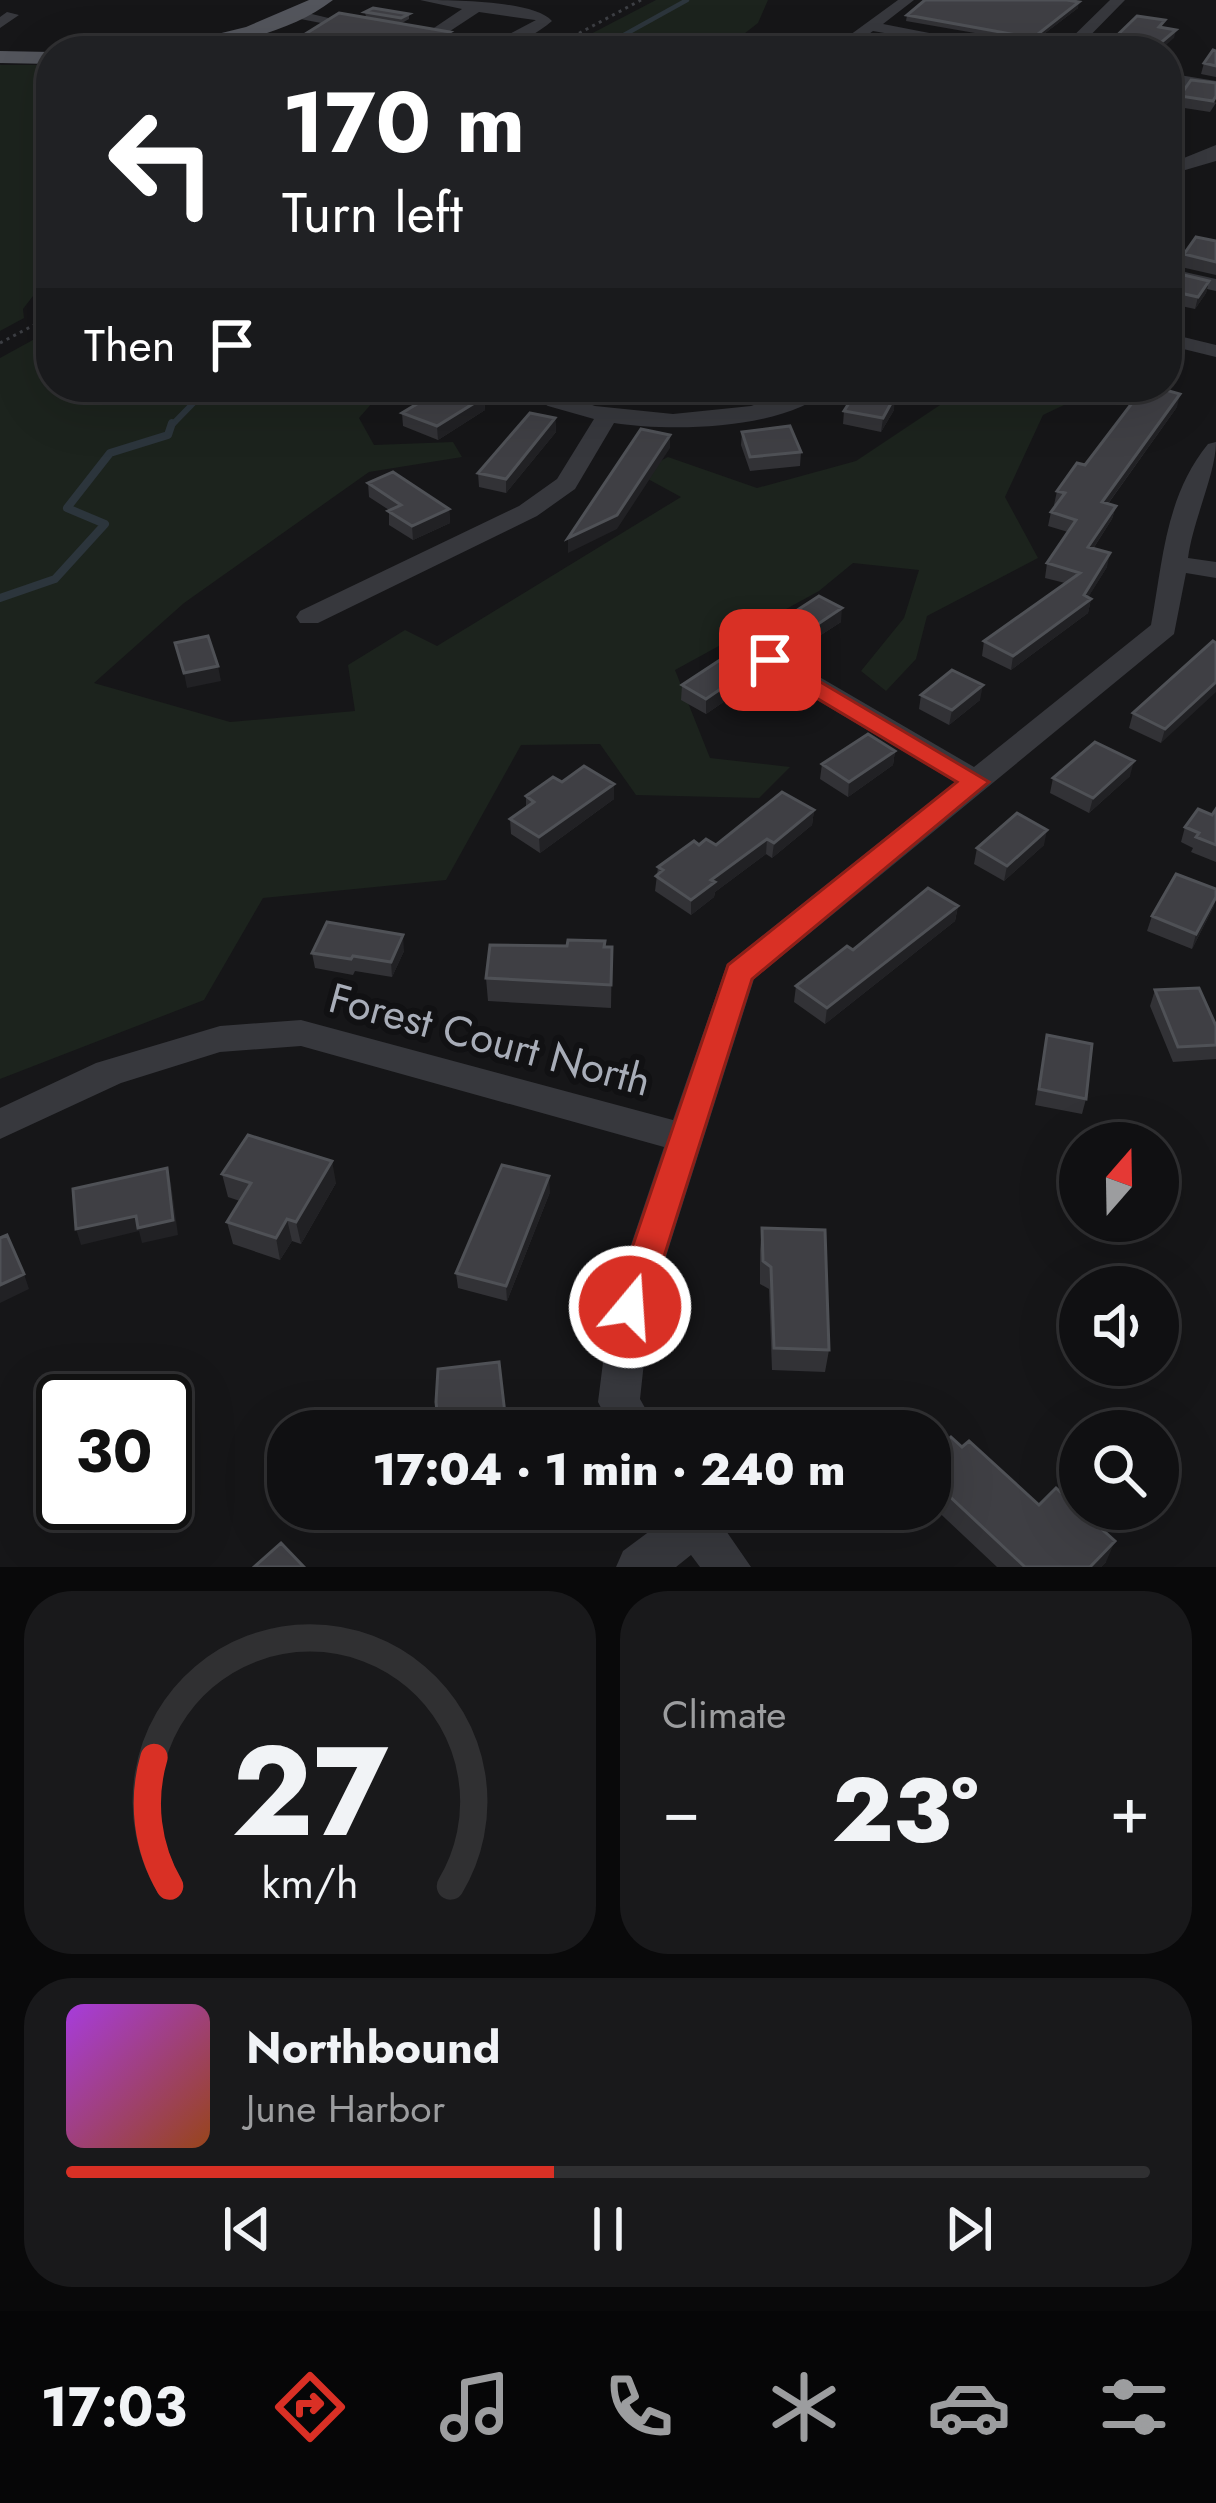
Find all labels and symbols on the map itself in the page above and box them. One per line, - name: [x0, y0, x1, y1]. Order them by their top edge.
- pin: [719, 609, 821, 711]
- street label: Forest Court North: [322, 967, 657, 1112]
- north arrow: [1059, 1122, 1179, 1242]
- position arrow: [567, 1244, 693, 1370]
- speed limit sign: 30: [36, 1374, 192, 1530]

